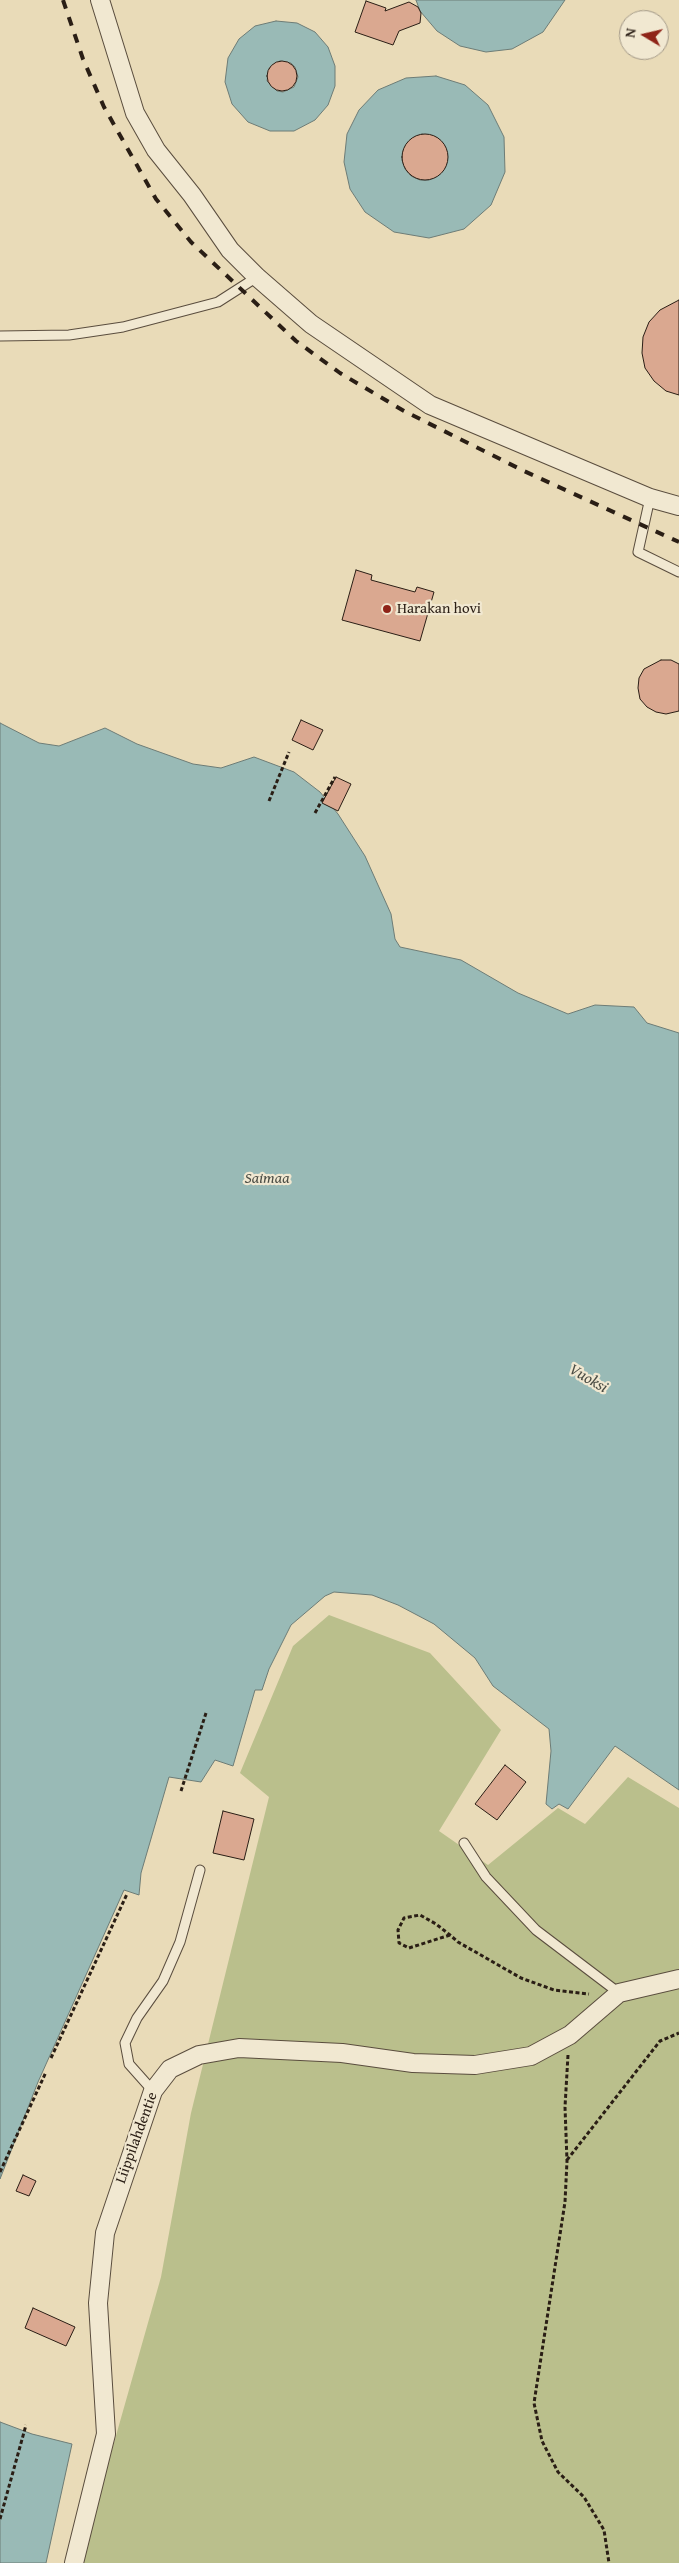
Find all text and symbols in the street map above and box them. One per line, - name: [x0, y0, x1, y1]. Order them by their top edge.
- north arrow: [619, 10, 669, 60]
- text: N: [620, 27, 641, 39]
- place label: Harakan hovi: [397, 600, 481, 618]
- marker: Harakan hovi: [381, 603, 393, 615]
- water label: Saimaa: [244, 1169, 290, 1189]
- water label: Vuoksi: [565, 1360, 611, 1398]
- street label: Liippilahdentie: [112, 2090, 162, 2186]

